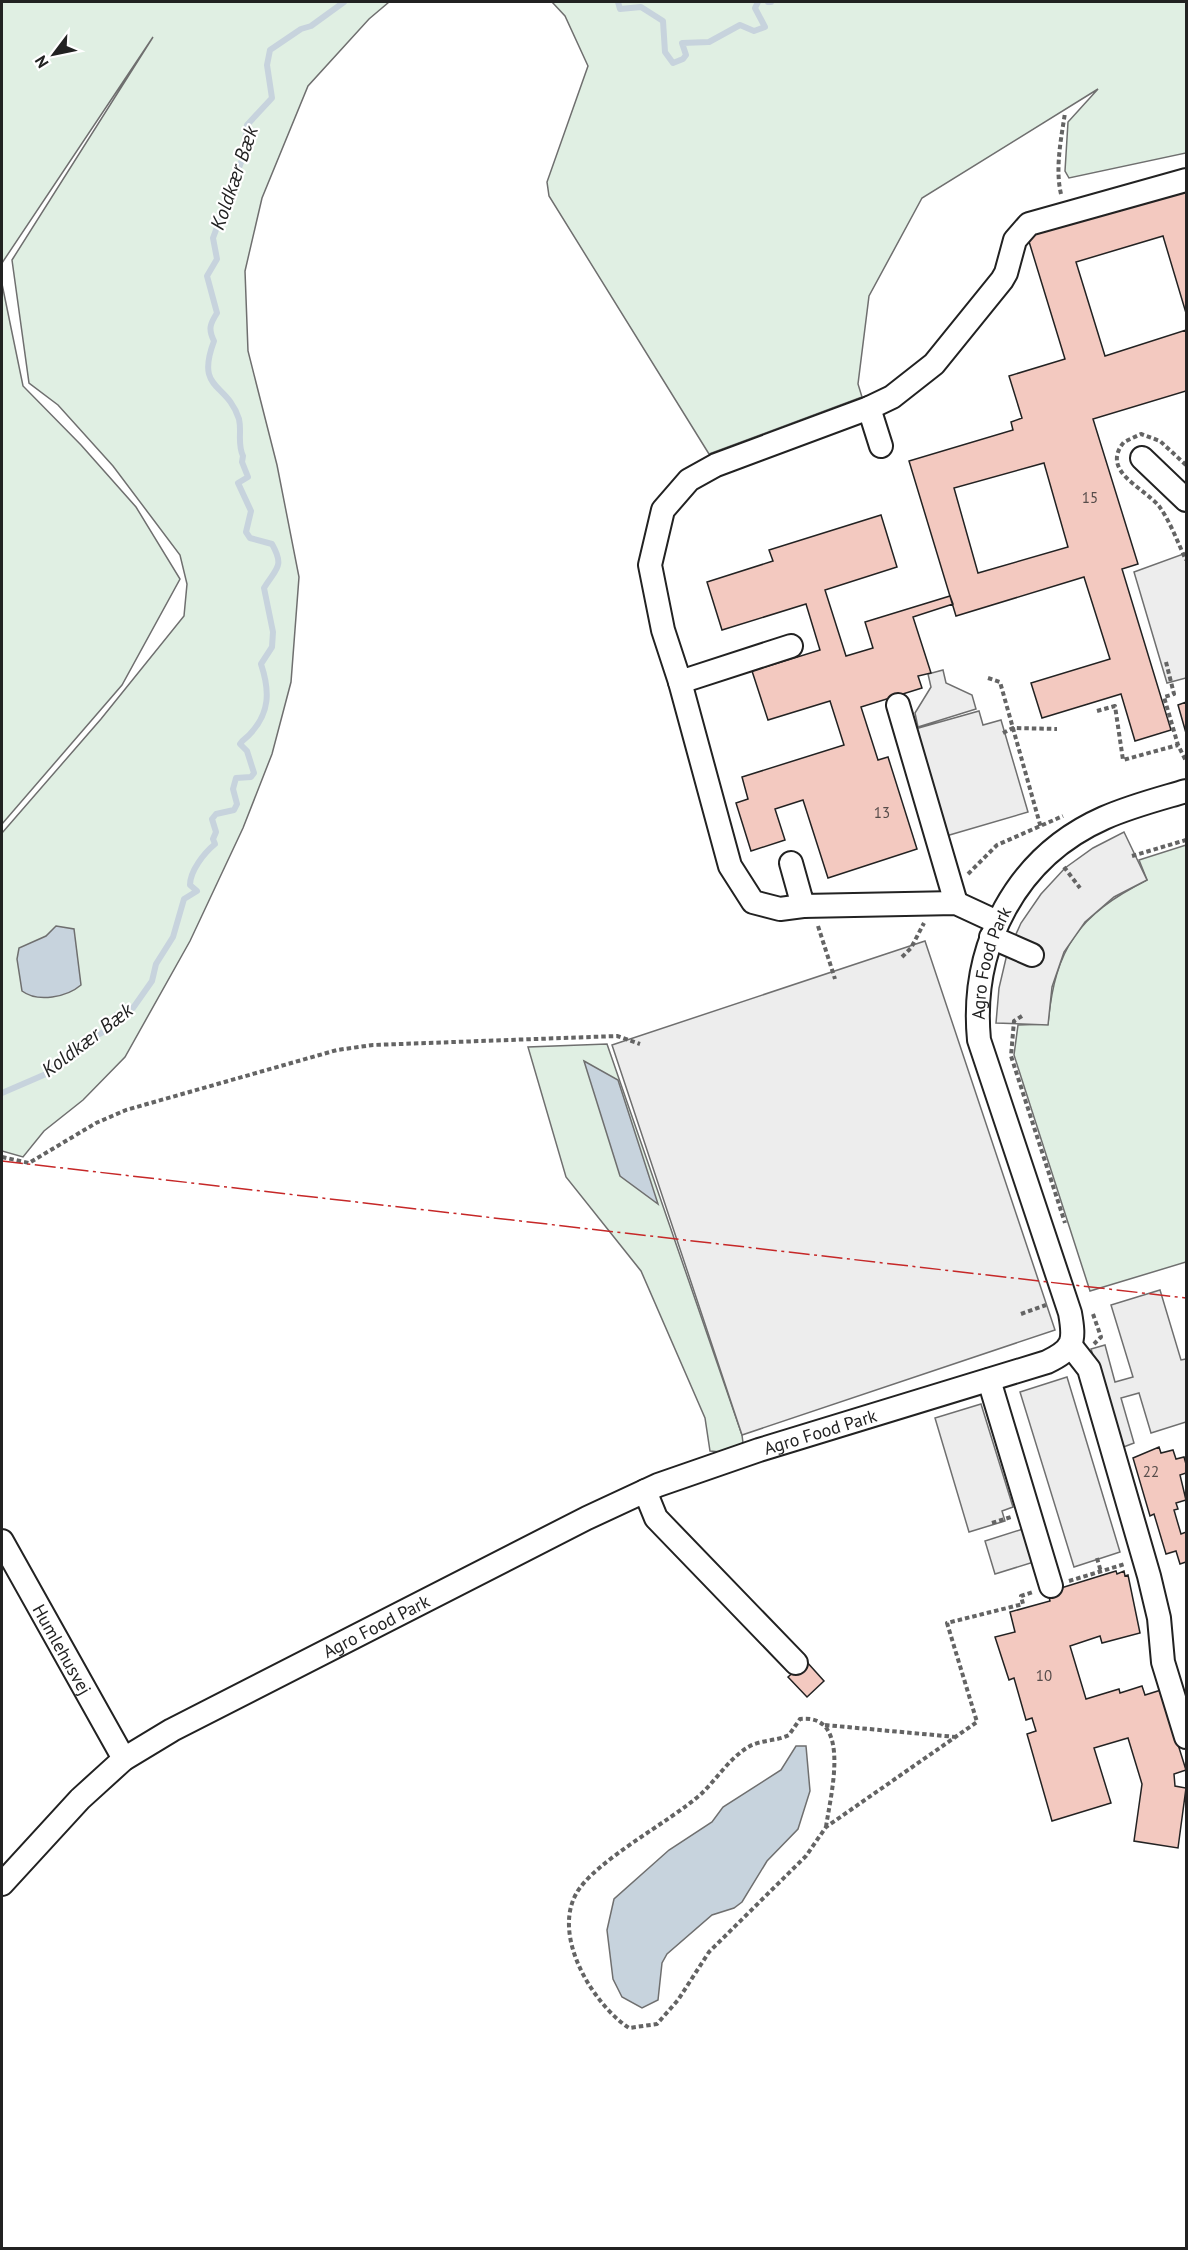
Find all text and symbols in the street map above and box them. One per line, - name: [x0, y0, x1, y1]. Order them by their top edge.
- north arrow: [24, 24, 84, 84]
- text: N: [30, 52, 53, 72]
- water label: Koldkær Bæk: [204, 122, 264, 233]
- house number: 15: [1082, 488, 1098, 507]
- house number: 13: [874, 803, 890, 822]
- street label: Agro Food Park: [966, 902, 1016, 1020]
- water label: Koldkær Bæk: [36, 997, 139, 1083]
- street label: Agro Food Park: [761, 1403, 880, 1459]
- house number: 22: [1143, 1462, 1159, 1481]
- street label: Agro Food Park: [319, 1589, 434, 1663]
- street label: Humlehusvej: [28, 1600, 97, 1699]
- house number: 10: [1036, 1666, 1052, 1685]

